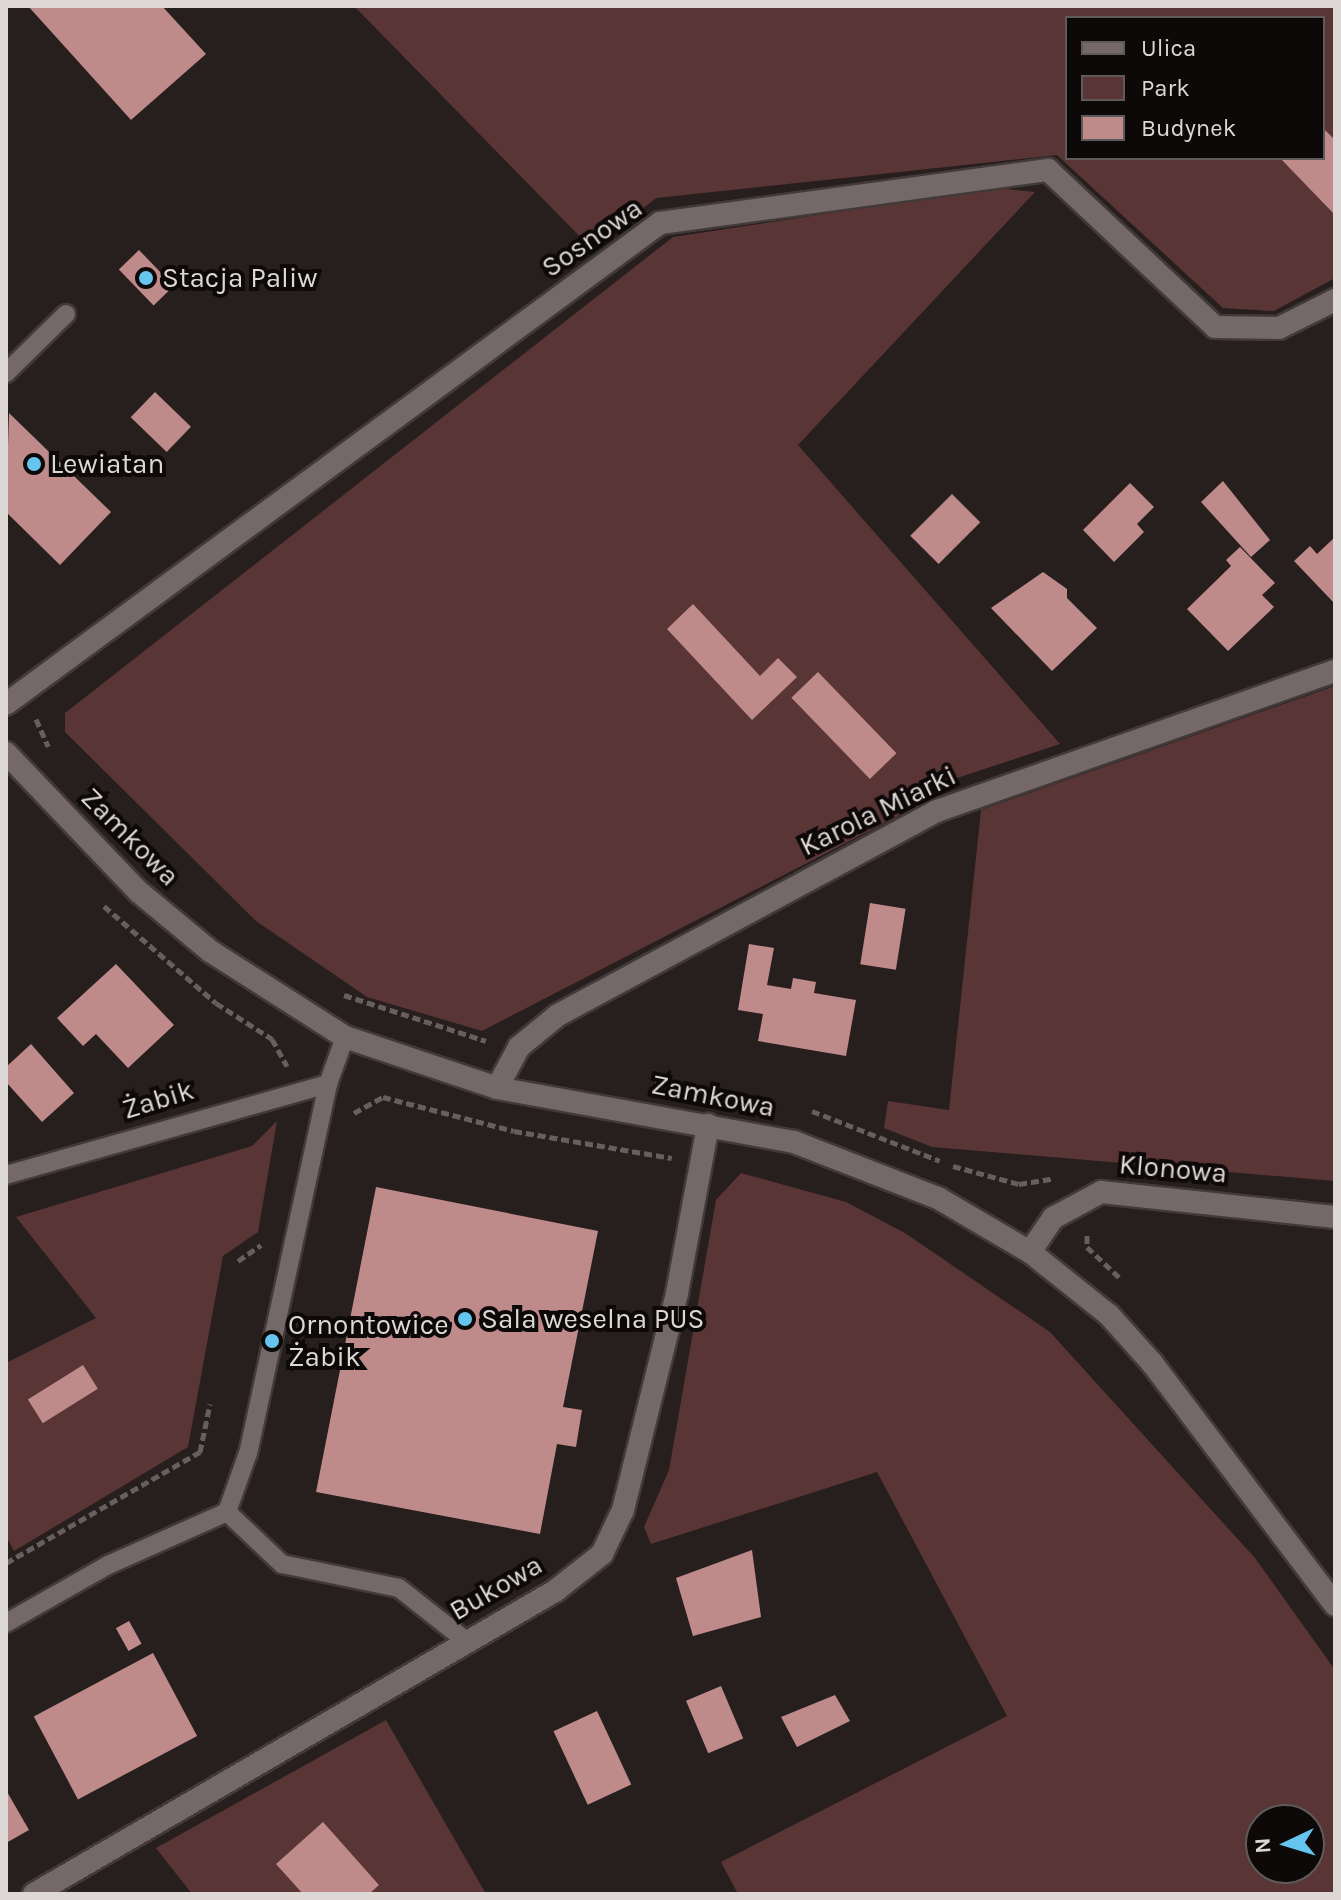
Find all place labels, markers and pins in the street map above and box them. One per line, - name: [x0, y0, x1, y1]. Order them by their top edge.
- place label: Stacja Paliw: [162, 261, 318, 295]
- marker: Stacja Paliw: [137, 269, 155, 287]
- place label: Lewiatan: [50, 447, 164, 481]
- marker: Lewiatan: [25, 455, 43, 473]
- place label: Sala weselna PUS: [481, 1302, 705, 1336]
- place label: Ornontowice Żabik: [288, 1308, 449, 1374]
- marker: Sala weselna PUS: [456, 1310, 474, 1328]
- marker: Ornontowice Żabik: [263, 1332, 281, 1350]

